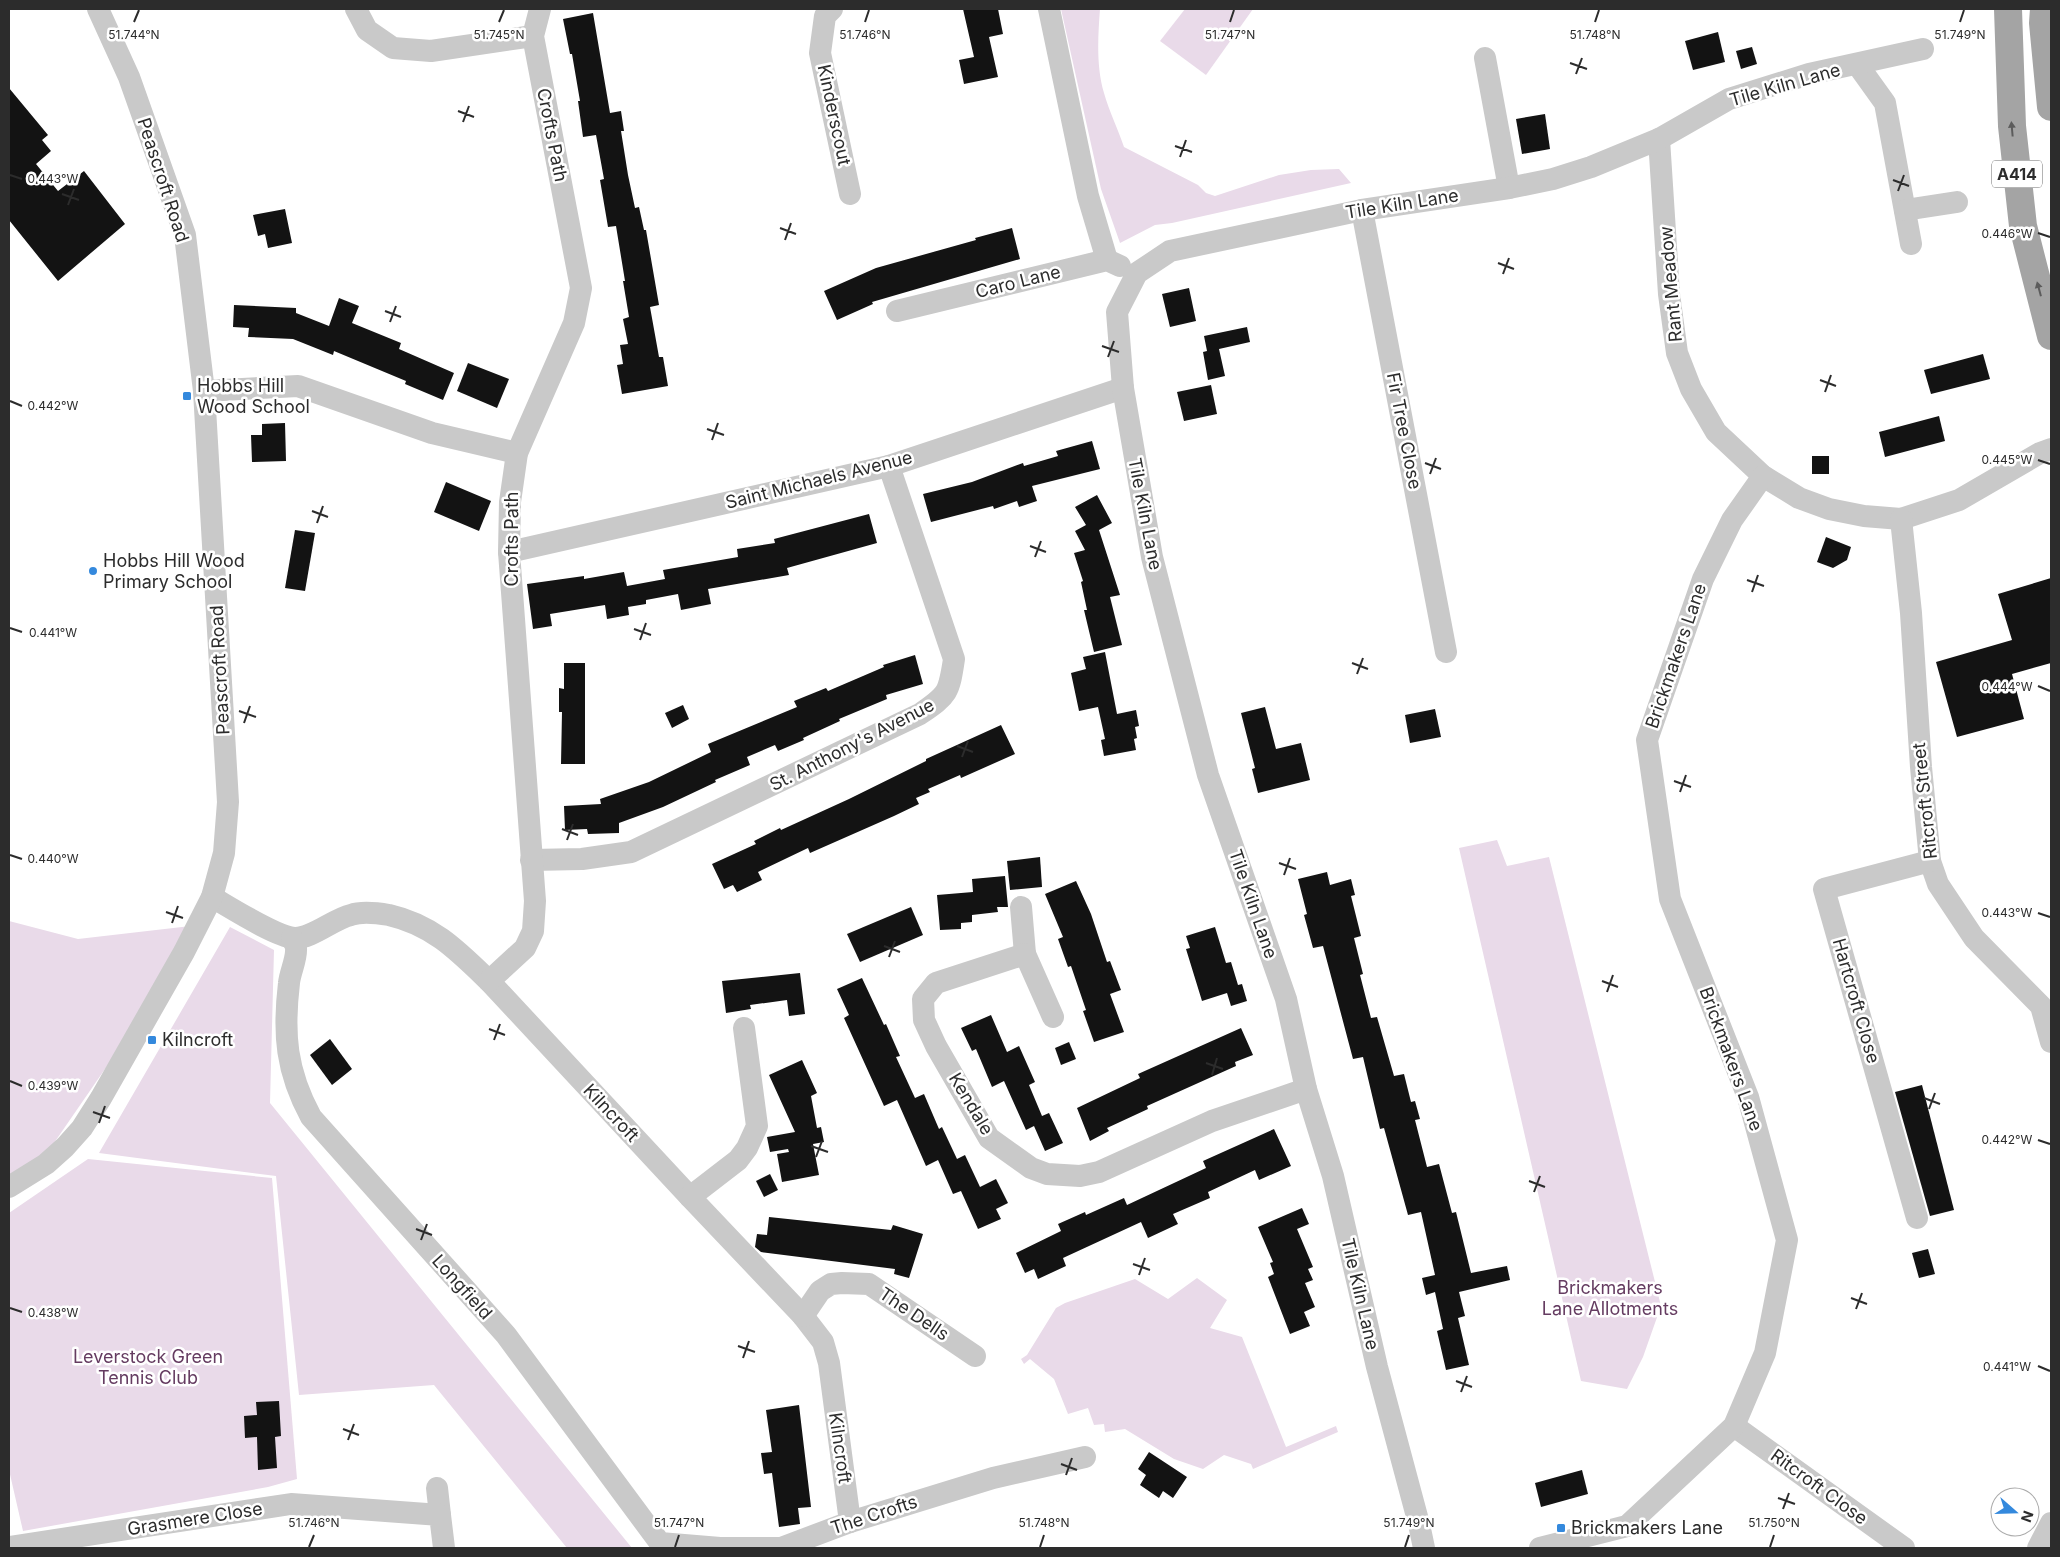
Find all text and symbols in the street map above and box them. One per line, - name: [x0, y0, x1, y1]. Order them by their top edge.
- text: 51.744°N: [108, 27, 160, 42]
- text: 51.745°N: [473, 27, 525, 42]
- text: 51.746°N: [839, 27, 891, 42]
- text: 51.747°N: [1205, 27, 1255, 42]
- text: 51.748°N: [1569, 27, 1621, 42]
- text: 51.749°N: [1934, 27, 1986, 42]
- street label: Tile Kiln Lane: [1727, 59, 1843, 110]
- street label: Kinderscout: [814, 62, 855, 167]
- street label: Crofts Path: [533, 86, 572, 183]
- street label: Peascroft Road: [133, 115, 193, 245]
- one-way arrow: [2008, 121, 2016, 137]
- road number: A414: [1992, 160, 2042, 188]
- text: 0.443°W: [28, 171, 79, 186]
- street label: Tile Kiln Lane: [1344, 184, 1460, 223]
- street label: Rant Meadow: [1655, 225, 1686, 343]
- text: 0.446°W: [1982, 226, 2033, 241]
- street label: Caro Lane: [973, 261, 1063, 302]
- one-way arrow: [2035, 281, 2043, 296]
- street label: Fir Tree Close: [1383, 371, 1426, 491]
- place label: Hobbs Hill Wood School: [197, 375, 310, 417]
- marker: Hobbs Hill Wood School: [181, 390, 193, 402]
- text: 0.442°W: [28, 398, 79, 413]
- street label: Saint Michaels Avenue: [723, 446, 915, 513]
- text: 0.445°W: [1982, 452, 2033, 467]
- street label: Tile Kiln Lane: [1124, 456, 1167, 572]
- street label: Crofts Path: [501, 492, 522, 586]
- place label: Hobbs Hill Wood Primary School: [103, 550, 245, 592]
- marker: Hobbs Hill Wood Primary School: [87, 565, 99, 577]
- street label: Brickmakers Lane: [1641, 581, 1710, 731]
- street label: Peascroft Road: [206, 605, 233, 735]
- text: 0.441°W: [29, 625, 77, 640]
- text: 0.444°W: [1981, 679, 2033, 694]
- street label: St. Anthony's Avenue: [766, 694, 938, 795]
- street label: Ritcroft Street: [1908, 742, 1941, 860]
- street label: Tile Kiln Lane: [1225, 846, 1282, 961]
- text: 0.440°W: [27, 851, 79, 866]
- text: 0.443°W: [1982, 905, 2033, 920]
- street label: Hartcroft Close: [1829, 936, 1884, 1066]
- street label: Brickmakers Lane: [1696, 984, 1767, 1134]
- place label: Kilncroft: [162, 1029, 233, 1050]
- marker: Kilncroft: [146, 1034, 158, 1046]
- street label: Kendale: [945, 1069, 998, 1139]
- text: 0.439°W: [28, 1078, 78, 1093]
- street label: Kilncroft: [579, 1079, 643, 1146]
- text: 0.442°W: [1982, 1132, 2033, 1147]
- street label: Tile Kiln Lane: [1337, 1236, 1384, 1352]
- street label: Longfield: [428, 1250, 497, 1323]
- park label: Brickmakers Lane Allotments: [1542, 1277, 1678, 1319]
- street label: The Dells: [875, 1283, 953, 1345]
- text: 0.438°W: [28, 1305, 78, 1320]
- park label: Leverstock Green Tennis Club: [73, 1346, 223, 1388]
- text: 0.441°W: [1983, 1359, 2031, 1374]
- street label: Kilncroft: [825, 1411, 856, 1485]
- street label: Ritcroft Close: [1767, 1444, 1872, 1529]
- north arrow: [1990, 1487, 2040, 1537]
- street label: The Crofts: [828, 1491, 920, 1538]
- street label: Grasmere Close: [126, 1497, 264, 1540]
- text: N: [2018, 1509, 2037, 1525]
- text: 51.746°N: [288, 1515, 340, 1530]
- text: 51.747°N: [654, 1515, 704, 1530]
- text: 51.748°N: [1018, 1515, 1070, 1530]
- text: 51.749°N: [1383, 1515, 1435, 1530]
- text: 51.750°N: [1748, 1515, 1800, 1530]
- place label: Brickmakers Lane: [1571, 1517, 1723, 1538]
- marker: Brickmakers Lane: [1555, 1522, 1567, 1534]

